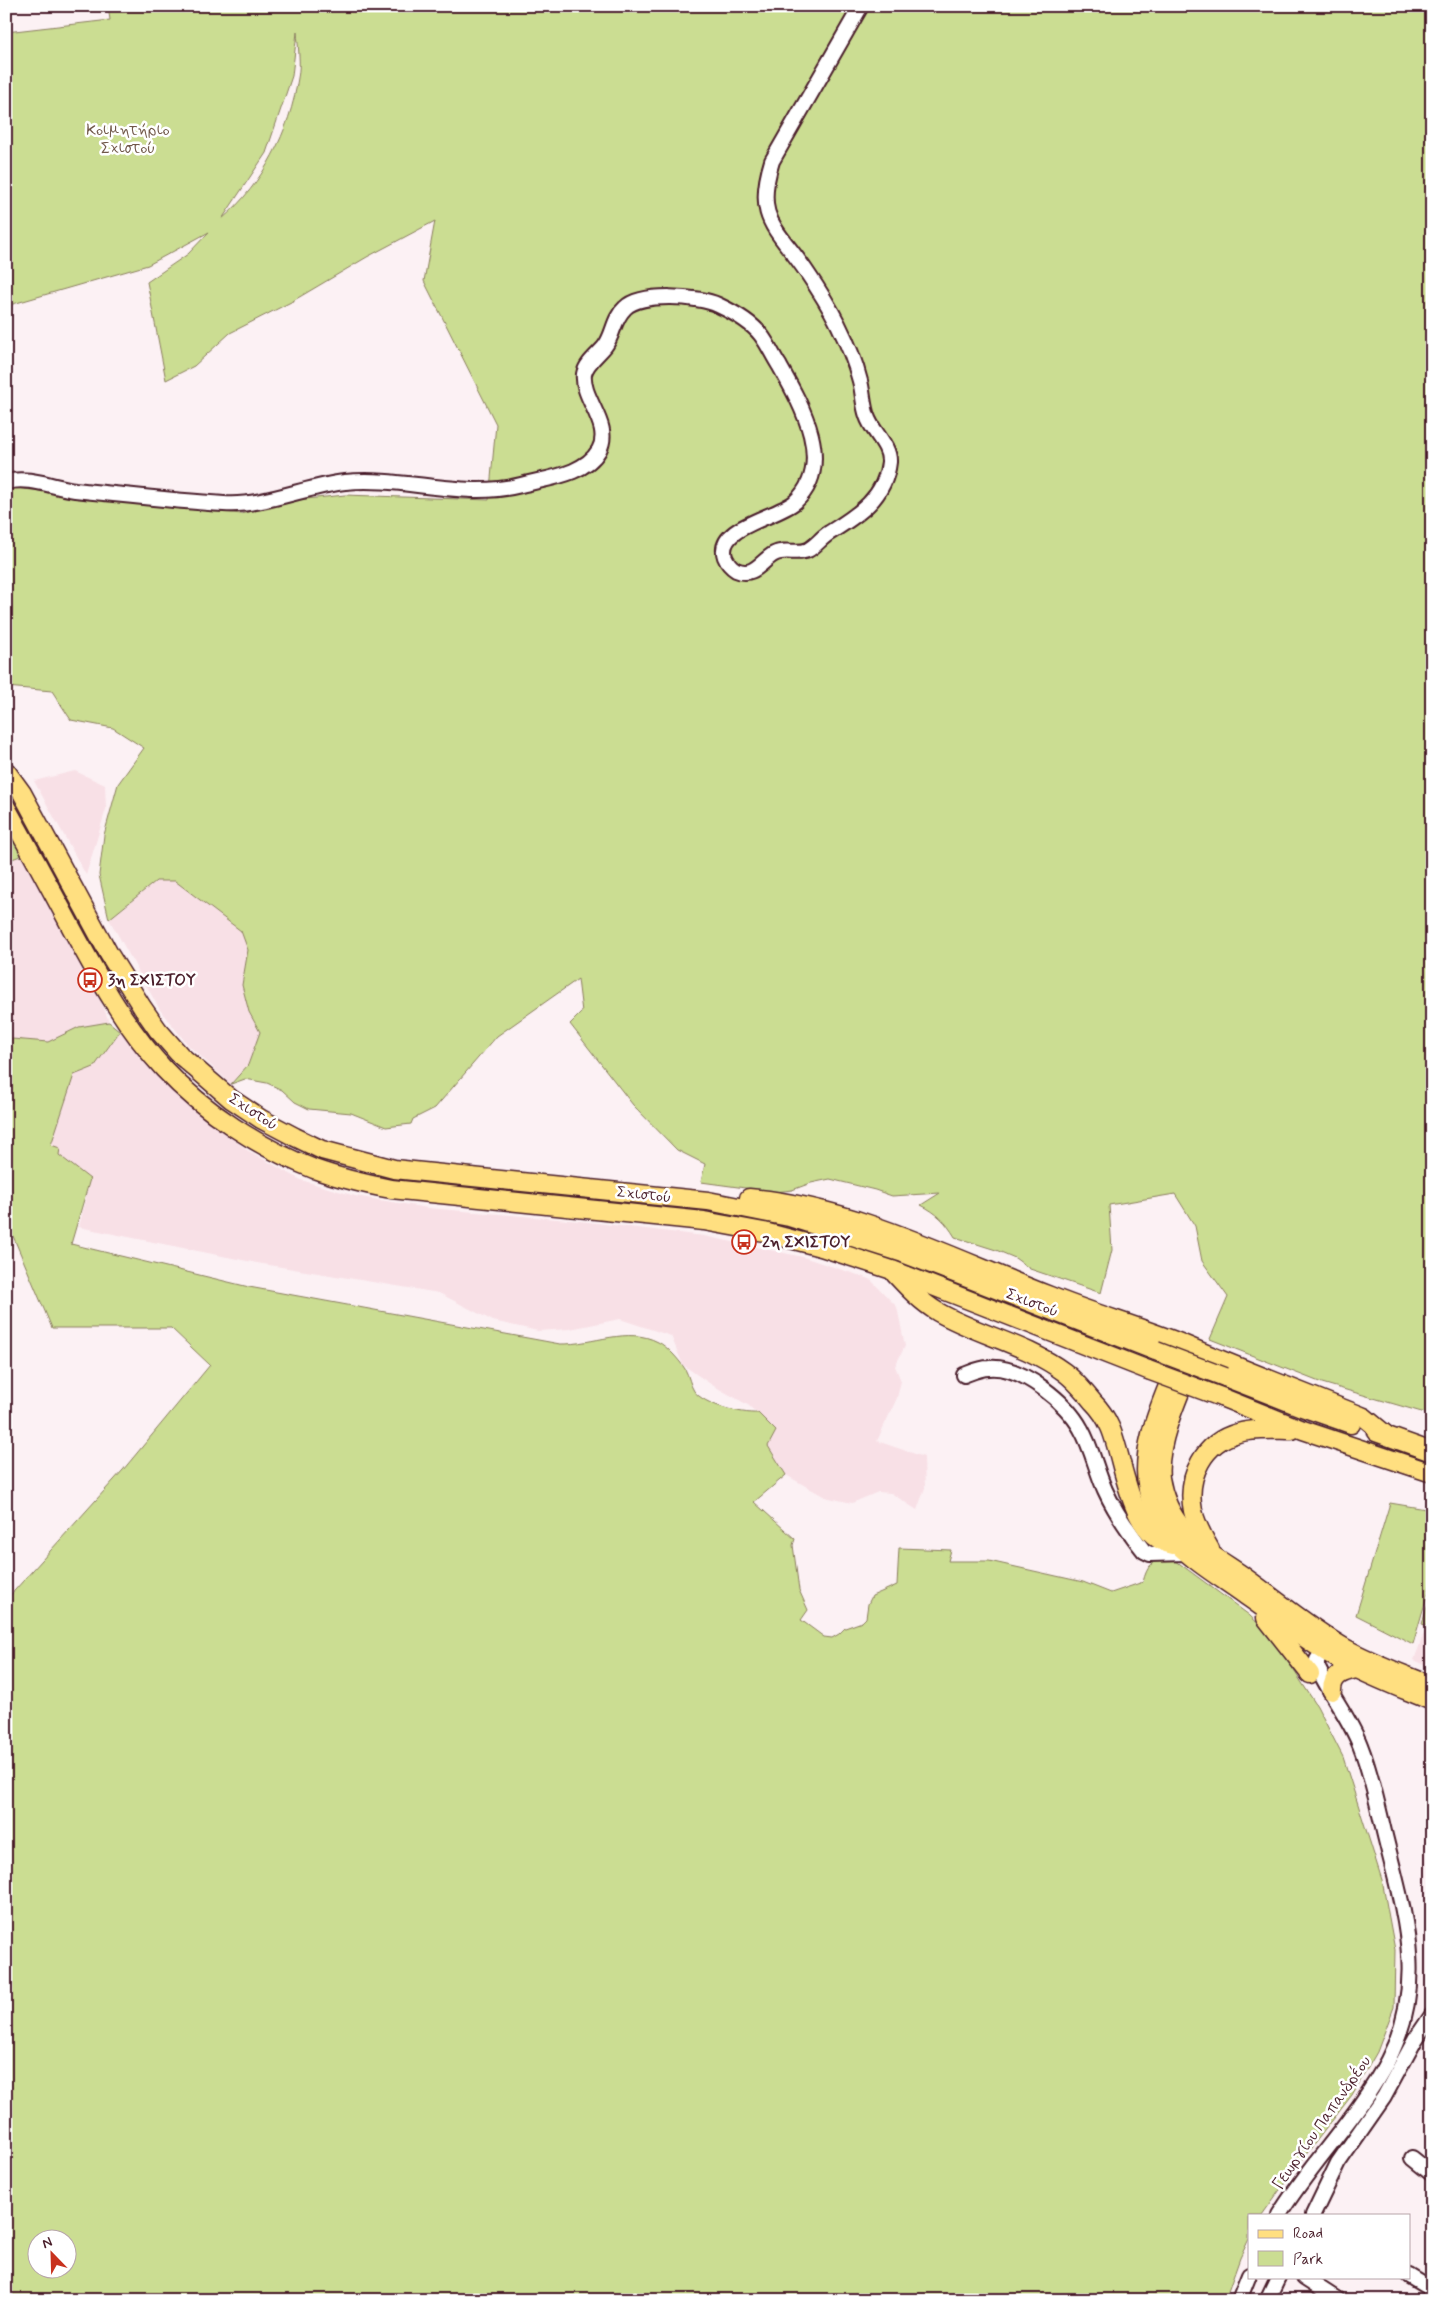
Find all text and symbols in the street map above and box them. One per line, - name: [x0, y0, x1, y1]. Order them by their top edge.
- park label: Κοιμητήριο Σχιστού: [86, 120, 170, 159]
- bus stop icon: 3η ΣΧΙΣΤΟΥ: [77, 967, 103, 993]
- place label: 3η ΣΧΙΣΤΟΥ: [108, 970, 196, 991]
- street label: Σχιστού: [224, 1088, 282, 1136]
- street label: Σχιστού: [616, 1182, 672, 1208]
- bus stop icon: 2η ΣΧΙΣΤΟΥ: [731, 1229, 757, 1255]
- place label: 2η ΣΧΙΣΤΟΥ: [762, 1232, 851, 1253]
- street label: Σχιστού: [1003, 1283, 1061, 1323]
- street label: Γεωργίου Παπανδρέου: [1267, 2052, 1376, 2194]
- legend: [1248, 2214, 1410, 2278]
- text: Road: [1293, 2224, 1323, 2244]
- north arrow: [28, 2228, 78, 2278]
- text: N: [40, 2233, 55, 2253]
- text: Park: [1293, 2250, 1323, 2270]

